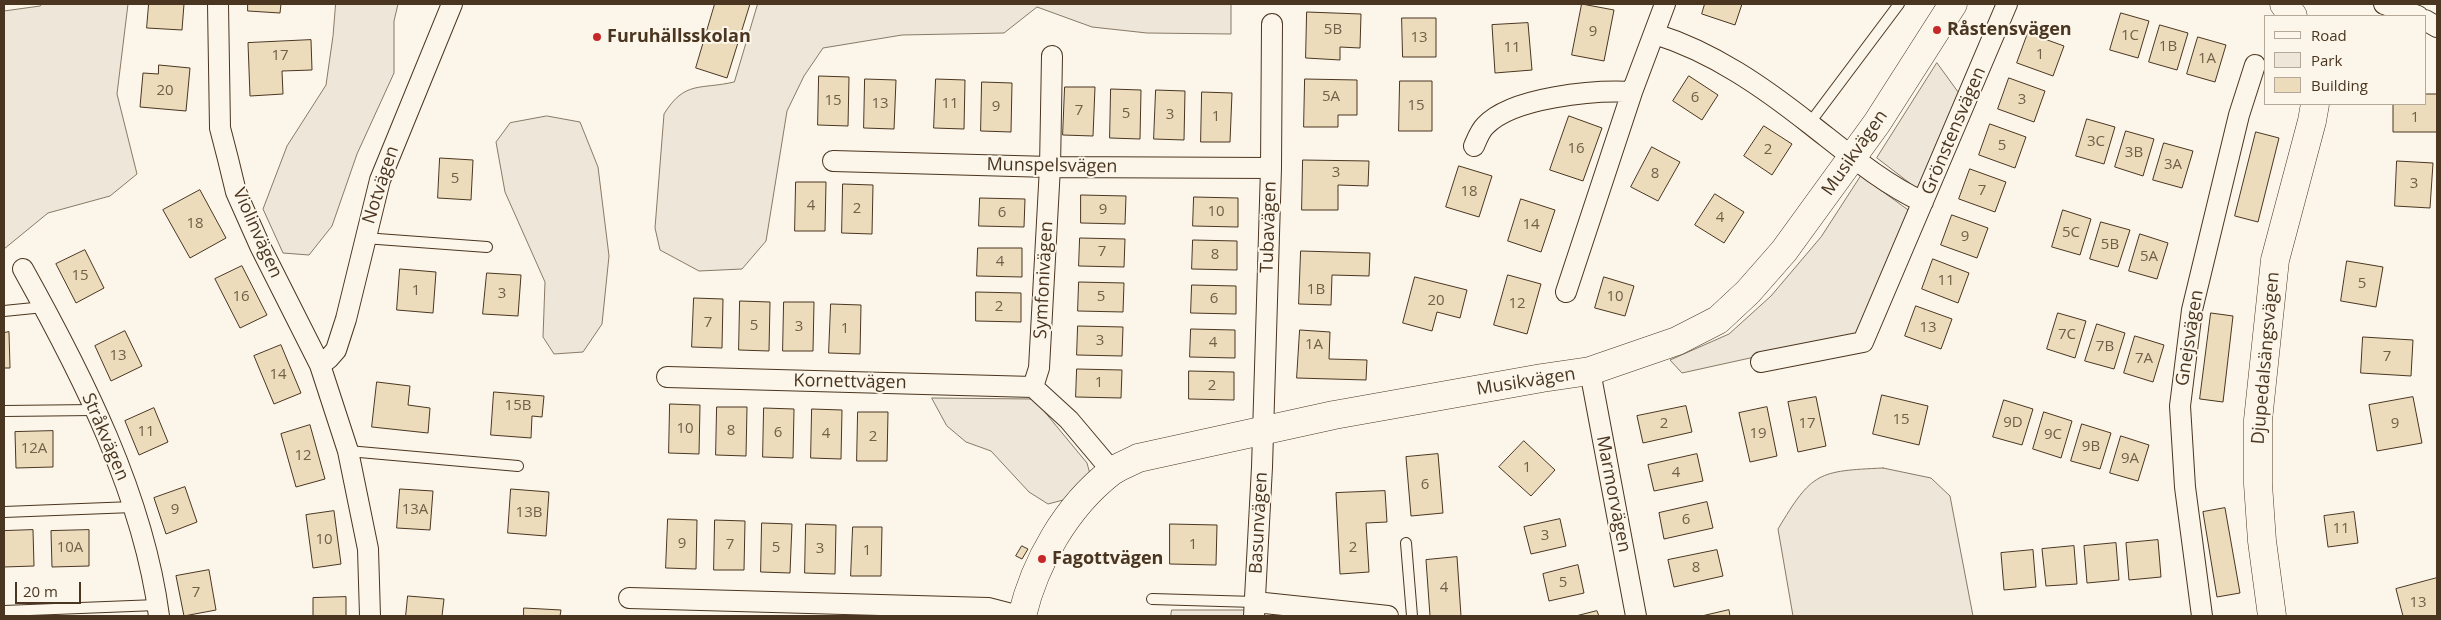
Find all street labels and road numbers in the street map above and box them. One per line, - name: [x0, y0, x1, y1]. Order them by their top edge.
- street label: Grönstensvägen: [1917, 64, 1991, 198]
- street label: Musikvägen: [1818, 106, 1892, 200]
- street label: Notvägen: [358, 143, 404, 227]
- street label: Munspelsvägen: [986, 154, 1118, 178]
- street label: Tubavägen: [1257, 181, 1281, 273]
- street label: Violinvägen: [228, 185, 286, 281]
- street label: Symfonivägen: [1030, 221, 1058, 339]
- street label: Djupedalsängsvägen: [2248, 271, 2284, 445]
- street label: Gnejsvägen: [2172, 288, 2208, 388]
- street label: Musikvägen: [1475, 364, 1577, 400]
- street label: Kornettvägen: [793, 370, 907, 394]
- street label: Stråkvägen: [77, 390, 133, 484]
- street label: Marmorvägen: [1591, 434, 1635, 554]
- street label: Basunvägen: [1246, 471, 1272, 575]

